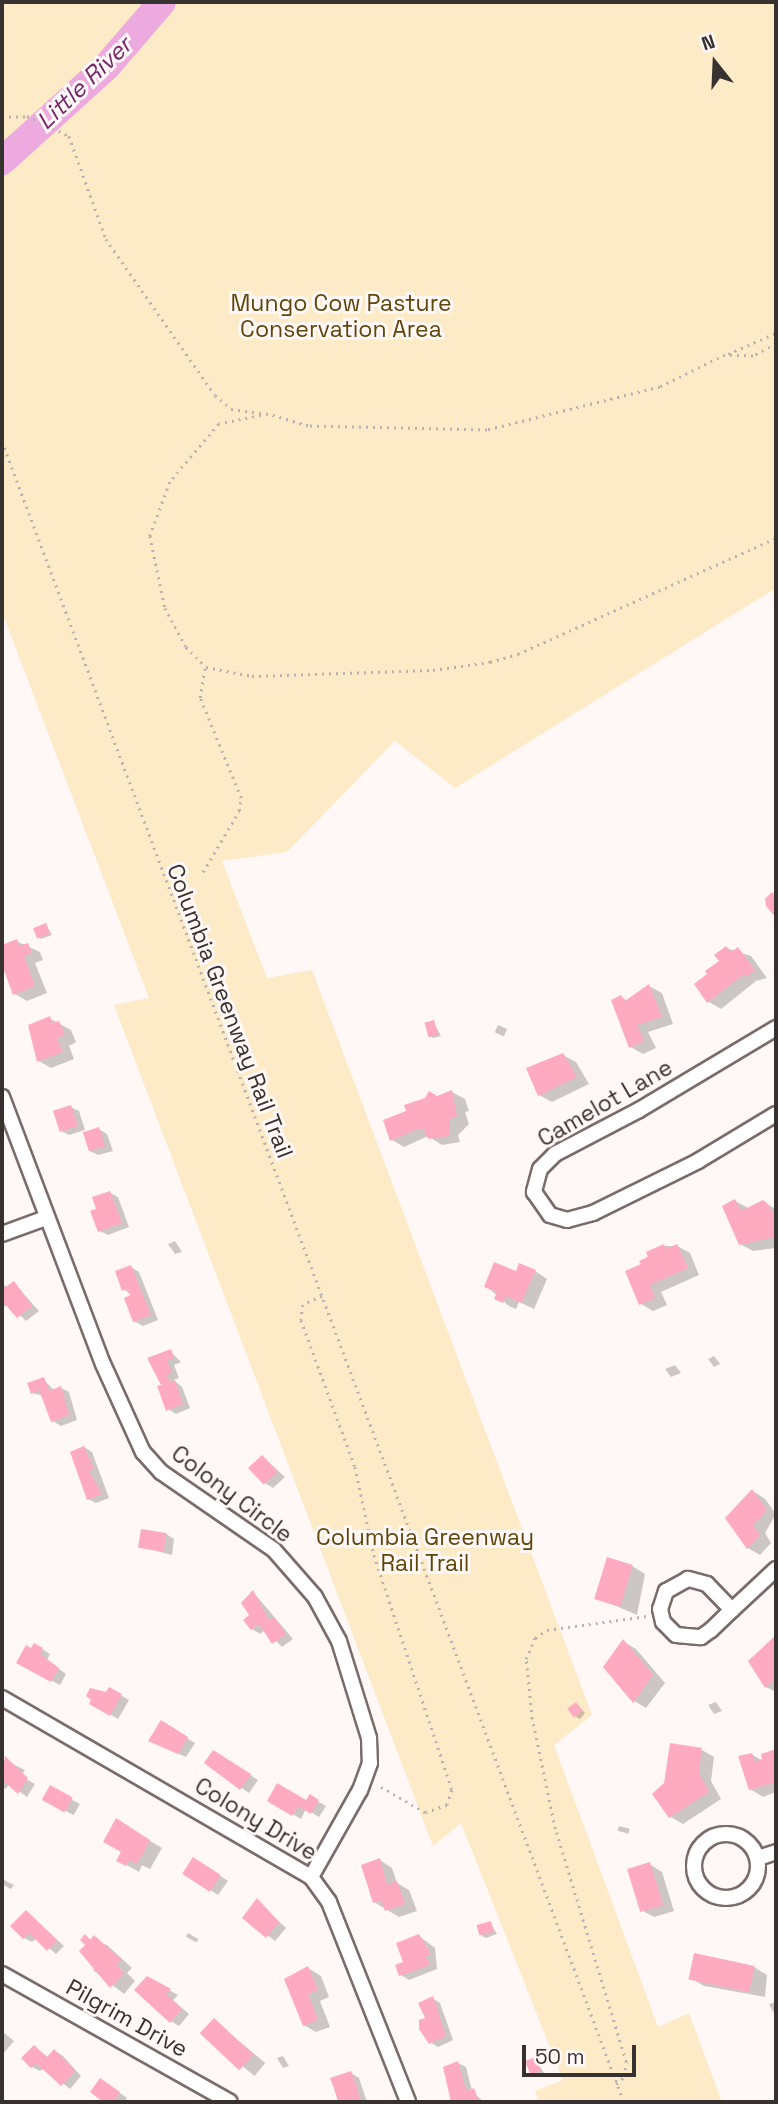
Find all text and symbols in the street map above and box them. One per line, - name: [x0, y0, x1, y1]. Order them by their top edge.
- north arrow: [680, 28, 750, 98]
- text: N: [698, 29, 718, 56]
- water label: Little River: [31, 31, 137, 135]
- park label: Mungo Cow Pasture Conservation Area: [230, 289, 452, 343]
- street label: Columbia Greenway Rail Trail: [161, 860, 299, 1162]
- street label: Camelot Lane: [533, 1053, 677, 1153]
- street label: Colony Circle: [166, 1440, 298, 1548]
- park label: Columbia Greenway Rail Trail: [316, 1523, 534, 1577]
- street label: Colony Drive: [190, 1772, 322, 1866]
- street label: Pilgrim Drive: [61, 1973, 193, 2063]
- scale bar: [526, 2030, 640, 2074]
- text: 50 m: [535, 2043, 585, 2070]

